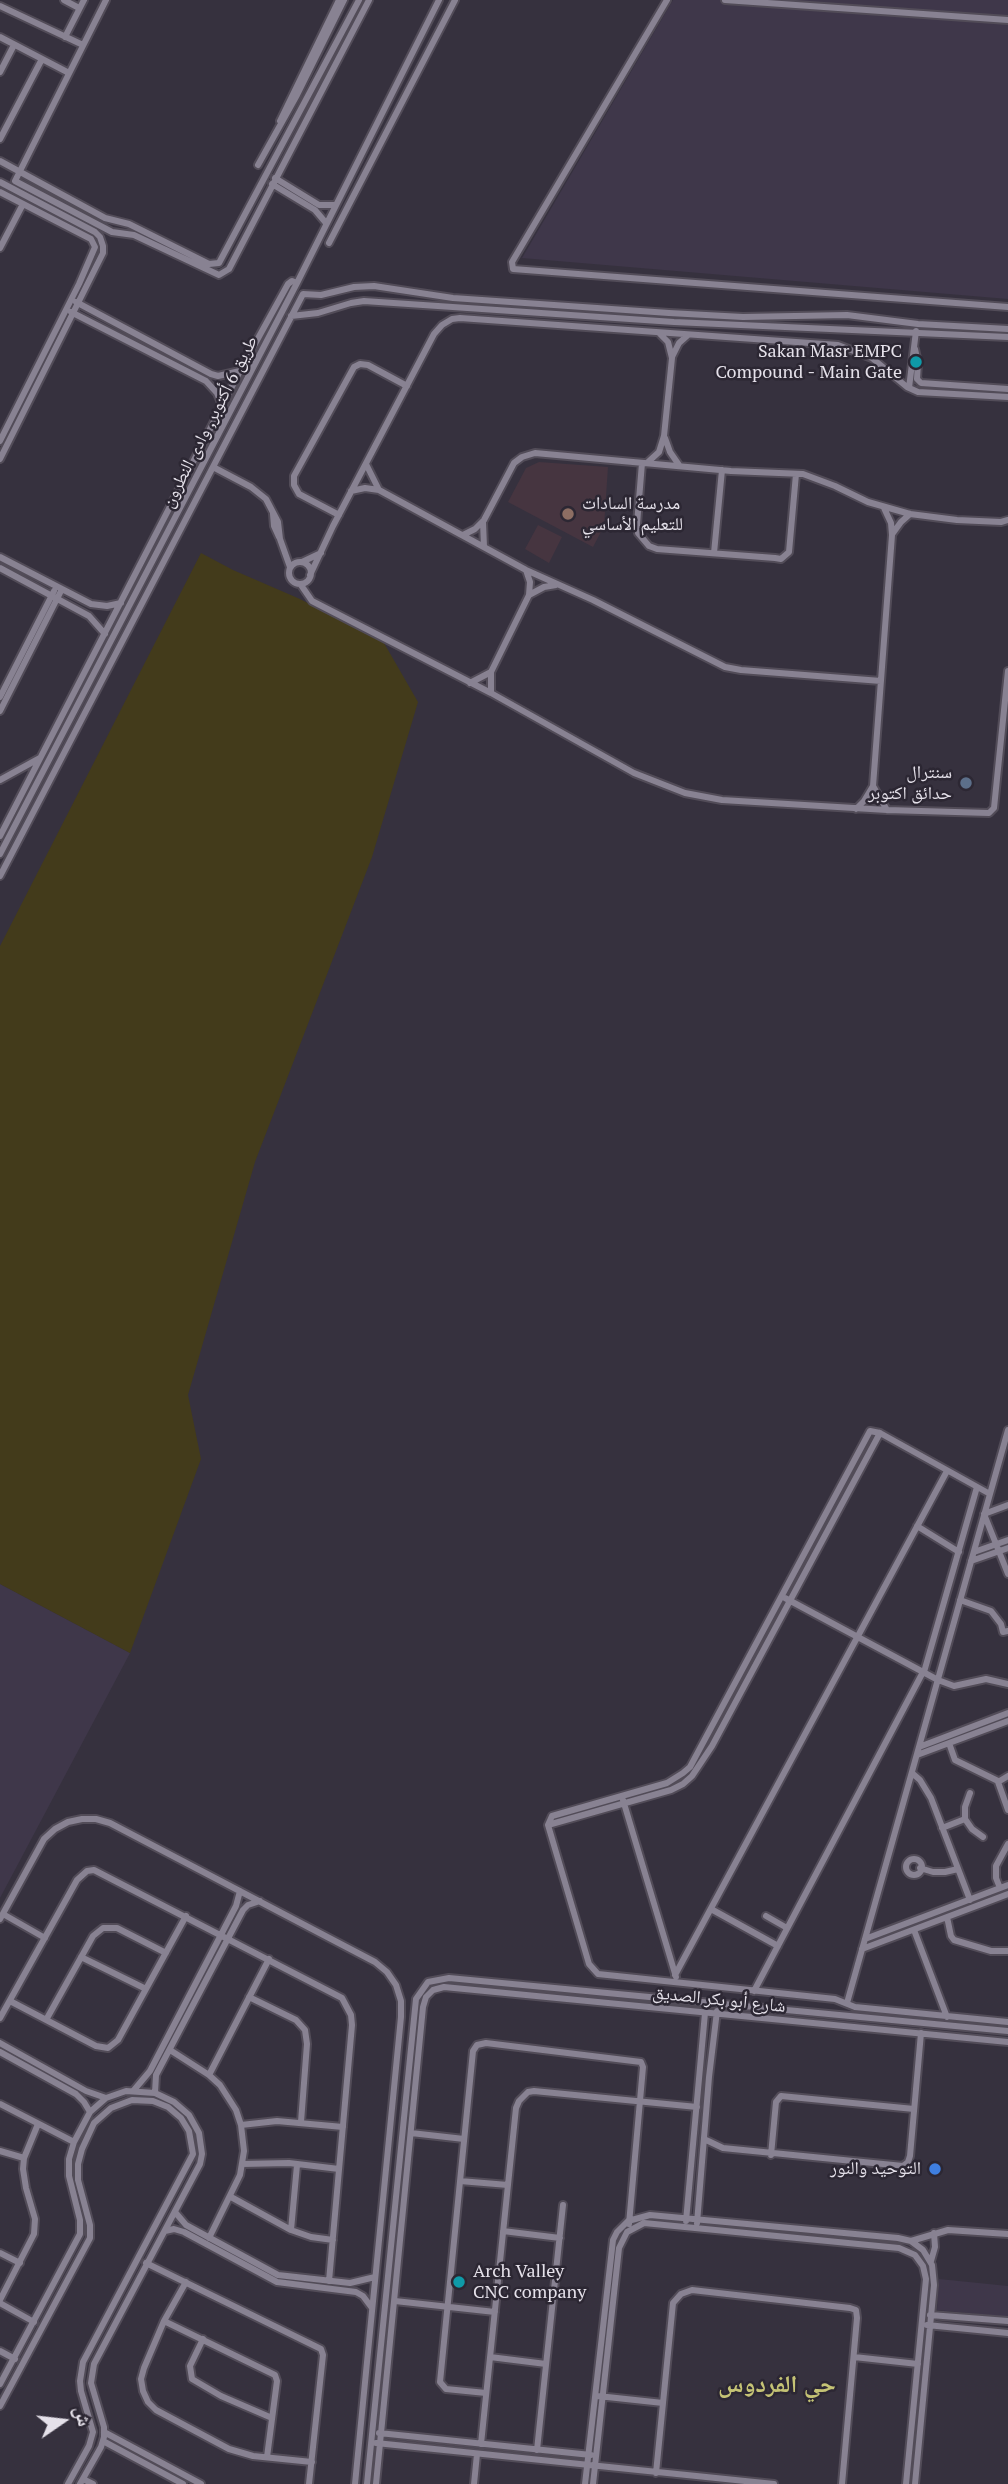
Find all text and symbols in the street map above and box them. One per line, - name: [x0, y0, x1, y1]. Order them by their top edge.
- street label: طريق 6 أكتوبر, وادى النطرون: [157, 332, 263, 512]
- place label: Sakan Masr EMPC Compound - Main Gate: [715, 341, 902, 384]
- marker: Sakan Masr EMPC Compound - Main Gate: [908, 354, 924, 370]
- place label: مدرسة السادات للتعليم الأساسي: [582, 493, 683, 536]
- marker: مدرسة السادات للتعليم الأساسي: [560, 506, 576, 522]
- place label: سنترال حدائق اكتوبر: [868, 762, 952, 804]
- marker: سنترال حدائق اكتوبر: [958, 775, 974, 791]
- street label: شارع أبو بكر الصديق: [651, 1982, 787, 2018]
- place label: التوحيد والنور: [830, 2158, 921, 2180]
- marker: التوحيد والنور: [927, 2161, 943, 2177]
- place label: Arch Valley CNC company: [473, 2261, 586, 2304]
- marker: Arch Valley CNC company: [451, 2274, 467, 2290]
- district label: حي الفردوس: [718, 2371, 836, 2399]
- north arrow: [28, 2386, 98, 2456]
- text: ش: [69, 2403, 98, 2429]

